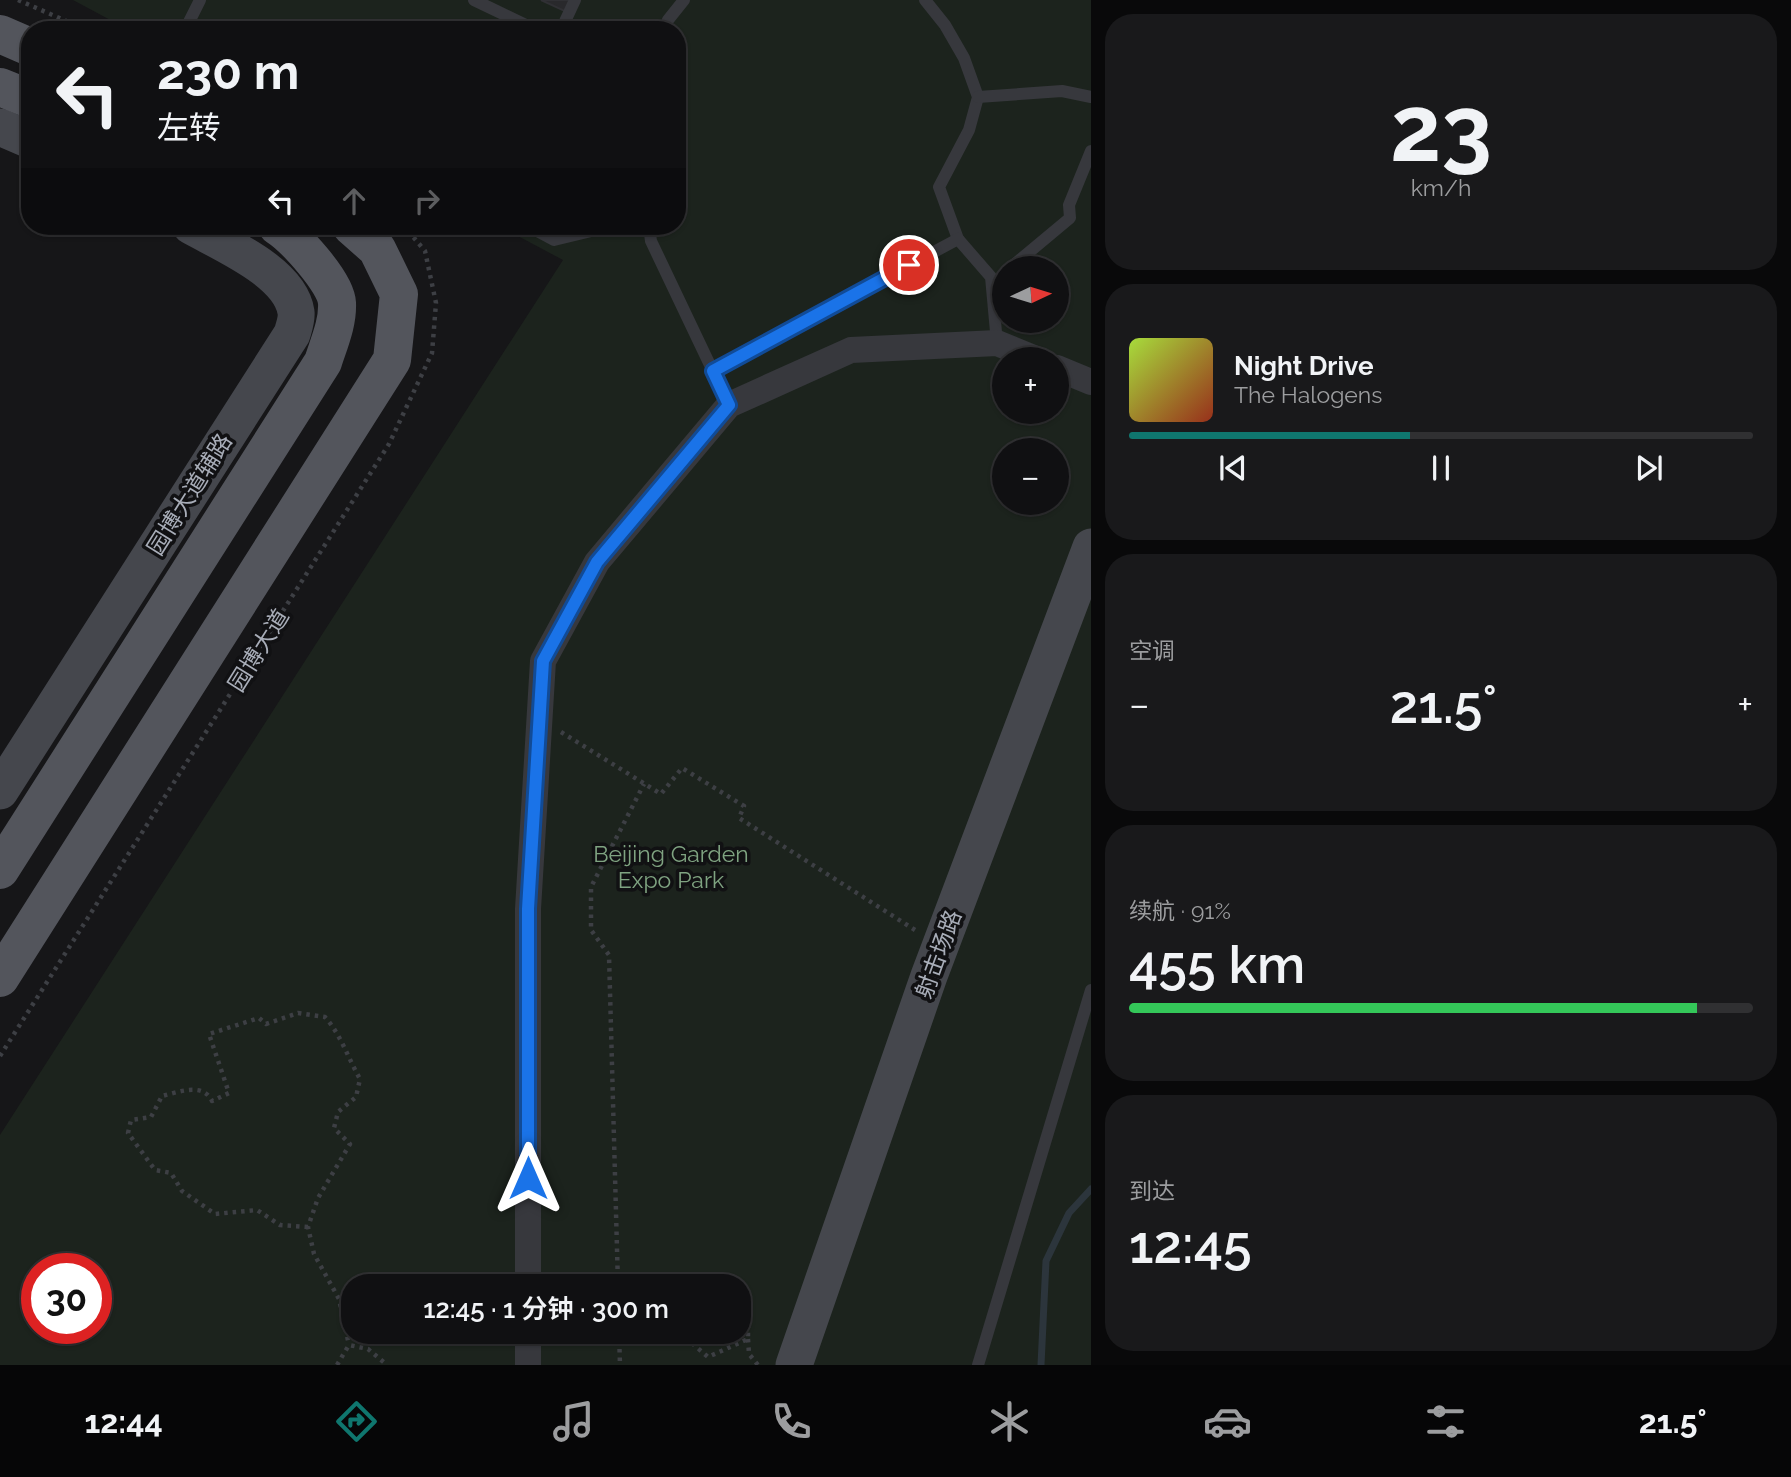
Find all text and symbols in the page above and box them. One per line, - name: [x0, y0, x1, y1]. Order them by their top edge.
- text: 230 m: [157, 43, 299, 100]
- icon: left: [42, 49, 133, 140]
- text: 23: [1390, 75, 1492, 182]
- text: 左转: [157, 109, 221, 146]
- text: km/h: [1411, 174, 1471, 201]
- icon: left: [262, 182, 300, 220]
- icon: ahead: [335, 182, 373, 220]
- icon: right: [408, 182, 446, 220]
- pin: [879, 235, 939, 295]
- icon: arrive: [890, 246, 928, 284]
- north arrow: [992, 256, 1069, 332]
- map controls: [992, 256, 1069, 515]
- button: +: [992, 347, 1069, 424]
- text: Night Drive: [1234, 351, 1373, 381]
- text: The Halogens: [1234, 381, 1382, 408]
- street label: 园博大道辅路: [141, 428, 237, 560]
- button: −: [992, 438, 1069, 515]
- icon: previous: [1214, 449, 1252, 487]
- icon: pause: [1422, 449, 1460, 487]
- icon: next: [1630, 449, 1668, 487]
- street label: 园博大道: [222, 604, 294, 696]
- text: 空调: [1129, 637, 1175, 664]
- text: 21.5°: [1390, 674, 1497, 735]
- text: −: [1129, 682, 1149, 727]
- text: +: [1737, 682, 1753, 727]
- park label: Beijing Garden Expo Park: [593, 840, 749, 893]
- text: 续航 · 91%: [1129, 897, 1231, 924]
- street label: 射击场路: [910, 906, 966, 1002]
- text: 455 km: [1129, 934, 1305, 995]
- position arrow: [491, 1141, 565, 1215]
- text: 到达: [1129, 1177, 1175, 1204]
- text: 12:45: [1129, 1214, 1252, 1275]
- speed limit sign: 30: [21, 1253, 112, 1344]
- text: 12:45 · 1 分钟 · 300 m: [423, 1294, 669, 1324]
- icon: directions: [332, 1397, 381, 1446]
- icon: music: [549, 1397, 598, 1446]
- icon: phone: [767, 1397, 816, 1446]
- icon: climate: [985, 1397, 1034, 1446]
- icon: car: [1203, 1397, 1252, 1446]
- icon: filters: [1421, 1397, 1470, 1446]
- text: 12:44: [84, 1403, 163, 1440]
- text: 21.5°: [1639, 1403, 1707, 1440]

